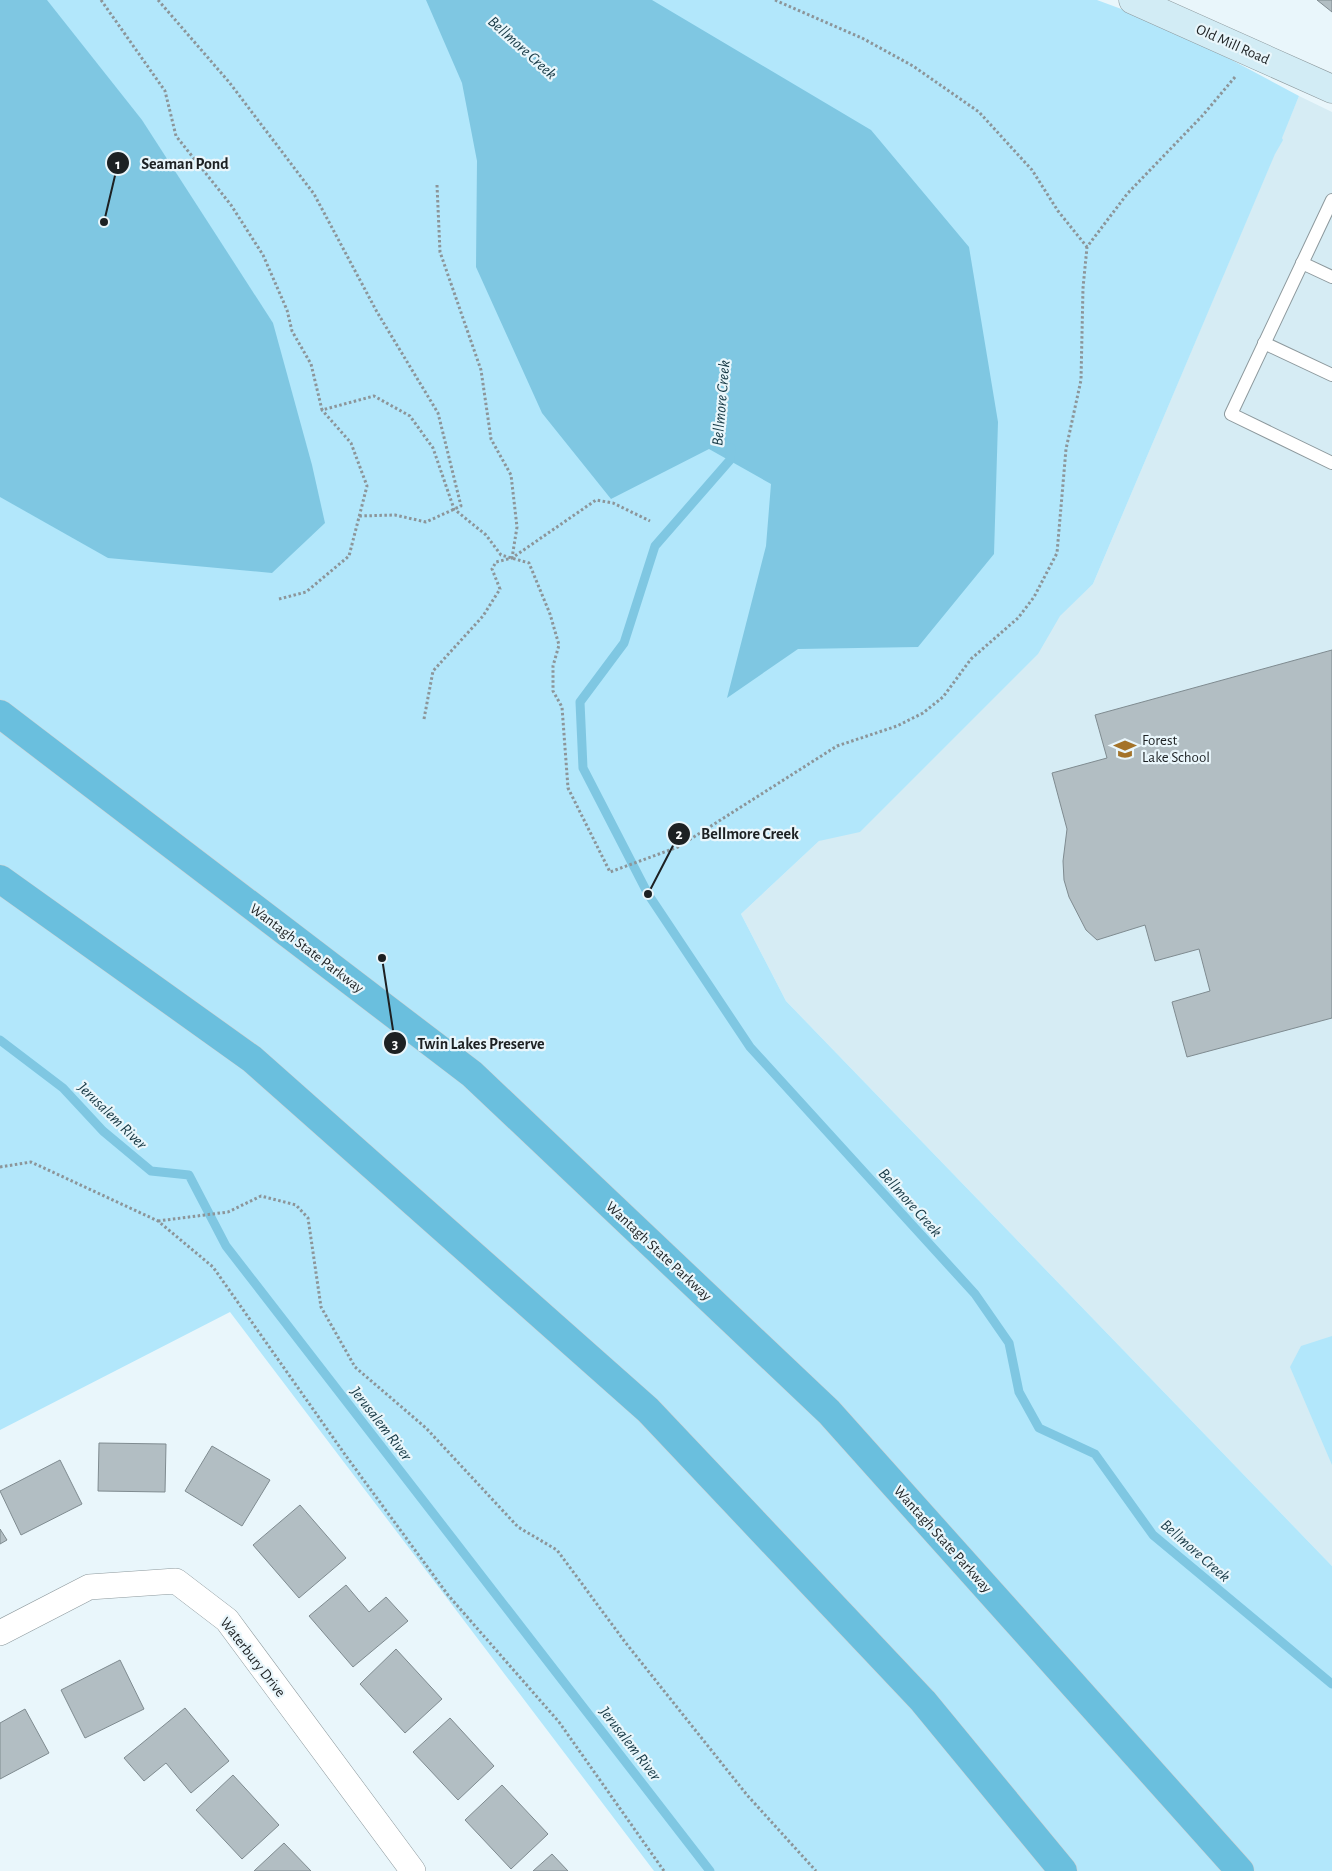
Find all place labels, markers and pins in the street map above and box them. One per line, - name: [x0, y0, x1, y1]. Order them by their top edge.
- callout: Seaman Pond: [106, 148, 238, 179]
- place label: Forest Lake School: [1142, 733, 1210, 765]
- school or university icon: Forest Lake School: [1112, 736, 1138, 762]
- callout: Bellmore Creek: [666, 818, 809, 849]
- callout: Twin Lakes Preserve: [383, 1028, 555, 1059]

